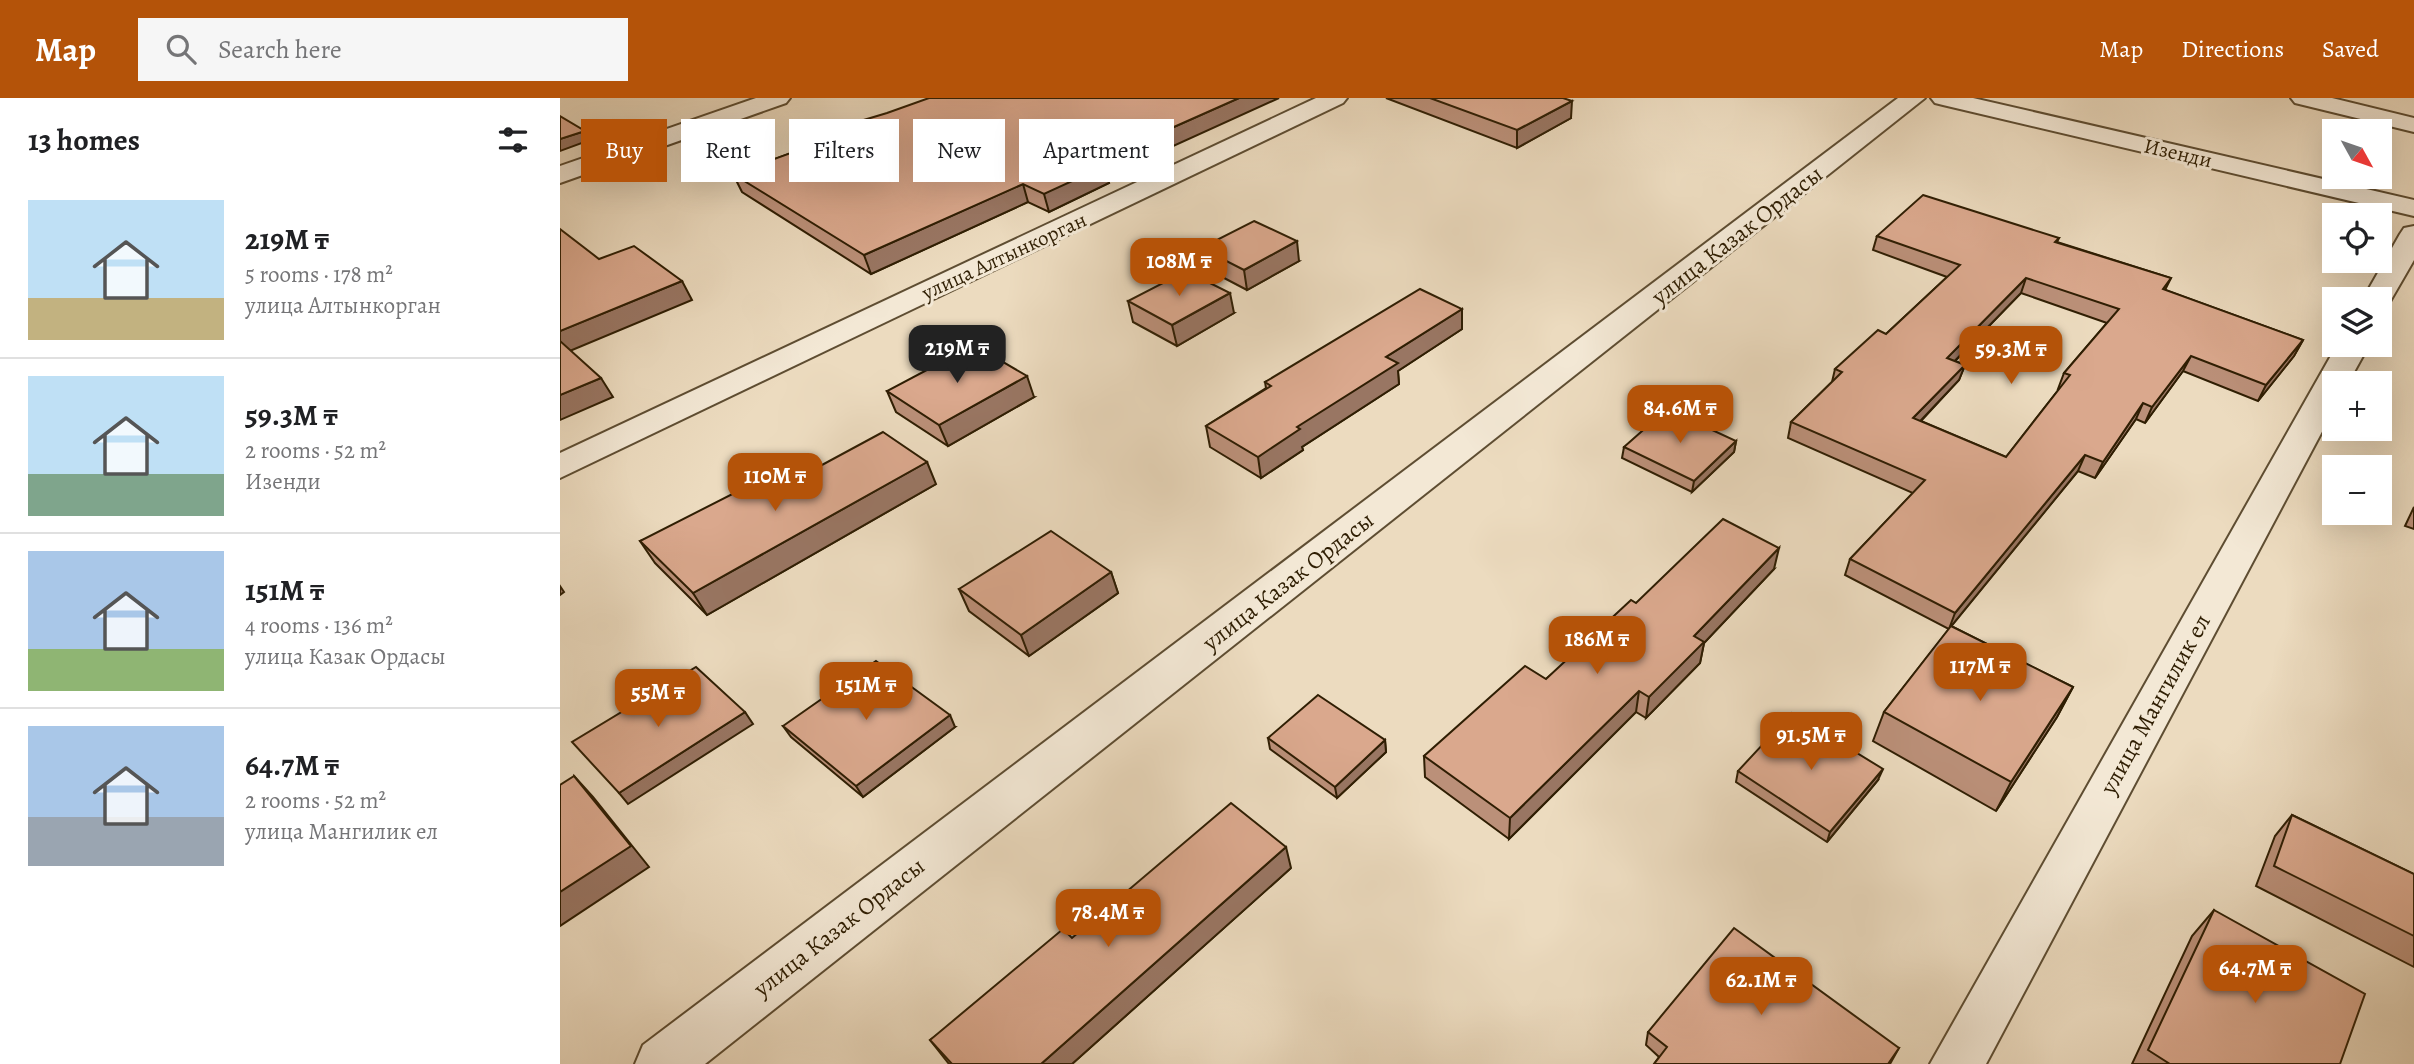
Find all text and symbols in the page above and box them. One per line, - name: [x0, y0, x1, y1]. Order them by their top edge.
- search box: [138, 18, 628, 81]
- text: Map: [35, 27, 96, 72]
- icon: search: [162, 30, 200, 68]
- text: Search here: [218, 32, 342, 67]
- text: Map: [2099, 33, 2143, 65]
- text: Directions: [2181, 33, 2284, 65]
- text: Saved: [2322, 33, 2379, 65]
- chip: Buy: [581, 119, 667, 182]
- chip: Rent: [681, 119, 775, 182]
- chip: Filters: [789, 119, 899, 182]
- chip: New: [913, 119, 1005, 182]
- chip: Apartment: [1019, 119, 1174, 182]
- north arrow: [2322, 119, 2392, 189]
- map controls: [2322, 119, 2392, 525]
- text: 13 homes: [28, 120, 140, 160]
- icon: filters: [494, 121, 532, 159]
- street label: Изенди: [2141, 132, 2215, 174]
- street label: улица Казак Ордасы: [1644, 158, 1829, 313]
- button: locate: [2322, 203, 2392, 273]
- street label: улица Алтынкорган: [916, 206, 1091, 307]
- text: 219M ₸: [245, 219, 329, 259]
- icon: home: [84, 228, 168, 312]
- pin: 108M ₸: [1122, 238, 1236, 298]
- text: 108M ₸: [1146, 245, 1212, 276]
- text: 5 rooms · 178 m²: [245, 259, 393, 290]
- button: layers: [2322, 287, 2392, 357]
- text: улица Алтынкорган: [245, 290, 441, 321]
- pin: 219M ₸: [900, 326, 1014, 385]
- pin: 59.3M ₸: [1946, 327, 2076, 386]
- text: 219M ₸: [925, 332, 989, 363]
- text: 59.3M ₸: [1975, 333, 2047, 364]
- button: +: [2322, 371, 2392, 441]
- pin: 84.6M ₸: [1615, 386, 1745, 445]
- text: 84.6M ₸: [1643, 392, 1717, 423]
- text: 59.3M ₸: [245, 395, 338, 435]
- icon: home: [84, 404, 168, 488]
- text: 2 rooms · 52 m²: [245, 435, 386, 466]
- pin: 110M ₸: [718, 454, 832, 513]
- button: −: [2322, 455, 2392, 525]
- text: 110M ₸: [744, 460, 806, 491]
- text: Изенди: [245, 466, 321, 497]
- street label: улица Казак Ордасы: [1195, 504, 1380, 659]
- text: 151M ₸: [245, 570, 324, 610]
- icon: home: [84, 579, 168, 663]
- street label: улица Мангилик ел: [2092, 608, 2218, 801]
- text: 4 rooms · 136 m²: [245, 610, 393, 641]
- pin: 186M ₸: [1540, 616, 1654, 676]
- text: 186M ₸: [1565, 623, 1629, 654]
- text: улица Казак Ордасы: [245, 641, 446, 672]
- pin: 117M ₸: [1923, 644, 2037, 703]
- text: 117M ₸: [1950, 650, 2010, 681]
- pin: 151M ₸: [809, 662, 923, 722]
- text: 151M ₸: [836, 669, 896, 700]
- pin: 55M ₸: [609, 670, 707, 729]
- text: 55M ₸: [631, 676, 685, 707]
- pin: 91.5M ₸: [1746, 712, 1876, 772]
- text: 91.5M ₸: [1776, 719, 1846, 750]
- text: 64.7M ₸: [245, 745, 339, 785]
- icon: home: [84, 754, 168, 838]
- text: 2 rooms · 52 m²: [245, 785, 386, 816]
- text: улица Мангилик ел: [245, 816, 438, 847]
- street label: улица Казак Ордасы: [746, 850, 931, 1005]
- pin: 78.4M ₸: [1043, 890, 1173, 949]
- text: 78.4M ₸: [1072, 896, 1144, 927]
- pin: 64.7M ₸: [2190, 946, 2320, 1005]
- text: 64.7M ₸: [2219, 952, 2291, 983]
- pin: 62.1M ₸: [1696, 958, 1826, 1017]
- text: 62.1M ₸: [1725, 964, 1797, 995]

